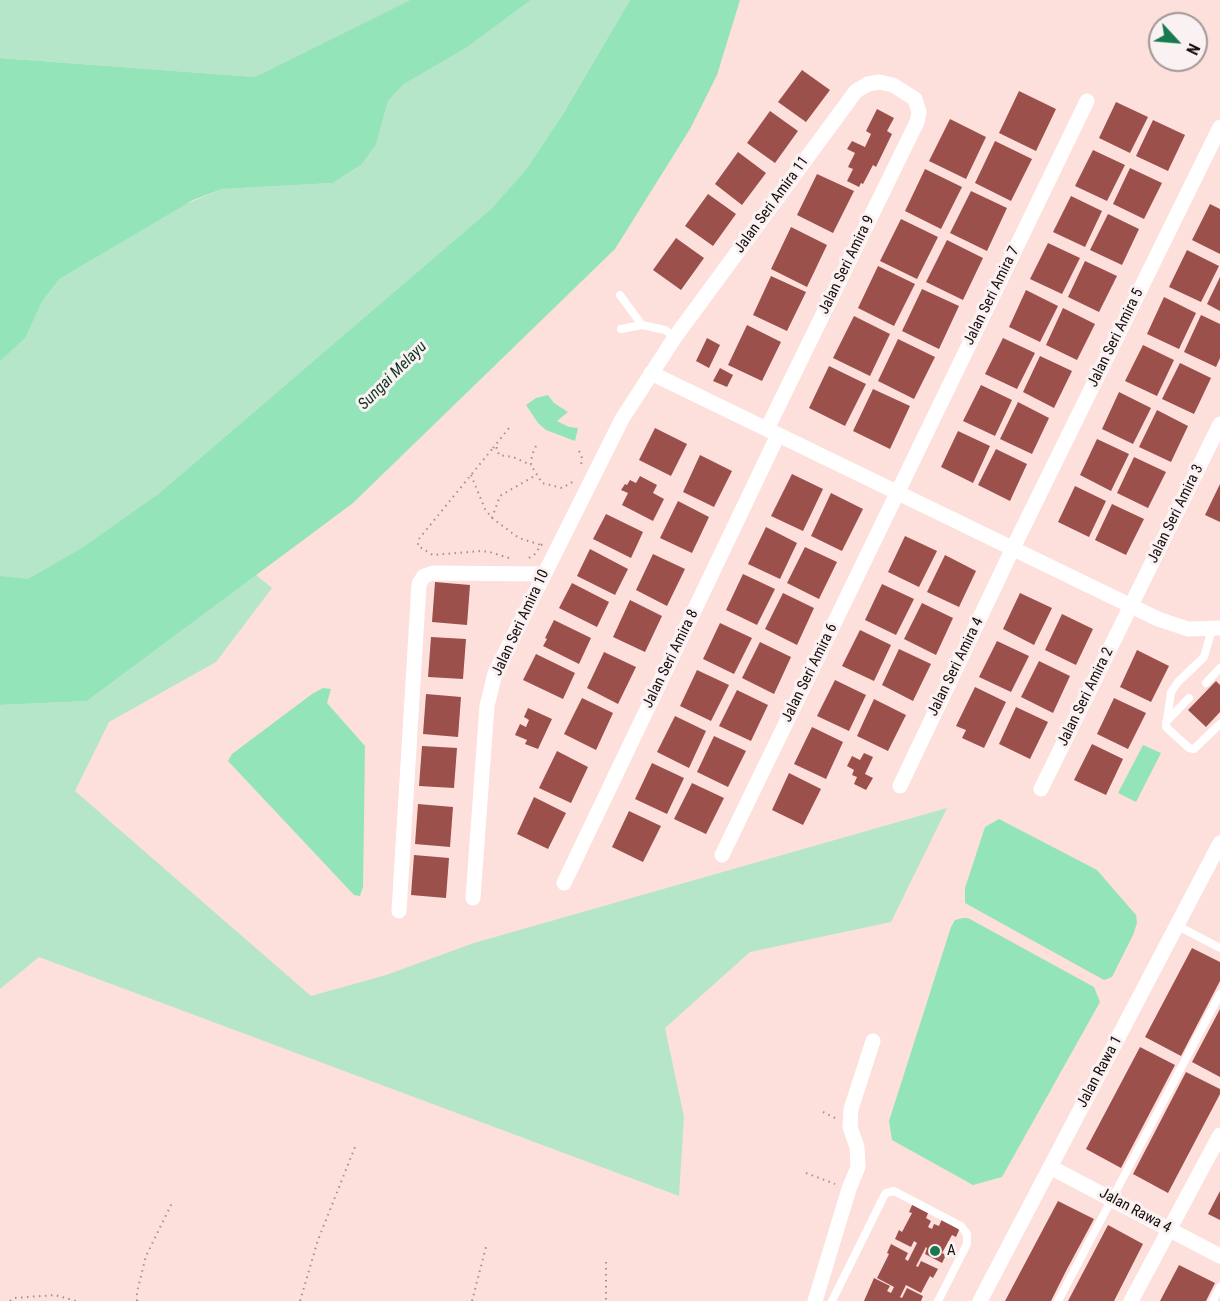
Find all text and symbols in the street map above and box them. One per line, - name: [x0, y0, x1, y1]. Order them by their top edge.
- north arrow: [1148, 12, 1208, 72]
- text: N: [1182, 41, 1204, 58]
- street label: Jalan Seri Amira 11: [731, 153, 813, 257]
- street label: Jalan Seri Amira 9: [815, 213, 879, 317]
- street label: Jalan Seri Amira 7: [960, 244, 1024, 348]
- street label: Jalan Seri Amira 5: [1084, 286, 1148, 390]
- water label: Sungai Melayu: [355, 338, 431, 414]
- street label: Jalan Seri Amira 3: [1144, 462, 1208, 566]
- street label: Jalan Seri Amira 10: [489, 567, 553, 679]
- street label: Jalan Seri Amira 8: [639, 607, 703, 711]
- street label: Jalan Seri Amira 4: [924, 615, 988, 719]
- street label: Jalan Seri Amira 6: [778, 621, 842, 725]
- street label: Jalan Seri Amira 2: [1054, 645, 1118, 749]
- street label: Jalan Rawa 1: [1074, 1033, 1126, 1111]
- street label: Jalan Rawa 4: [1096, 1185, 1174, 1237]
- place label: A: [947, 1242, 956, 1260]
- marker: A: [928, 1244, 942, 1258]

